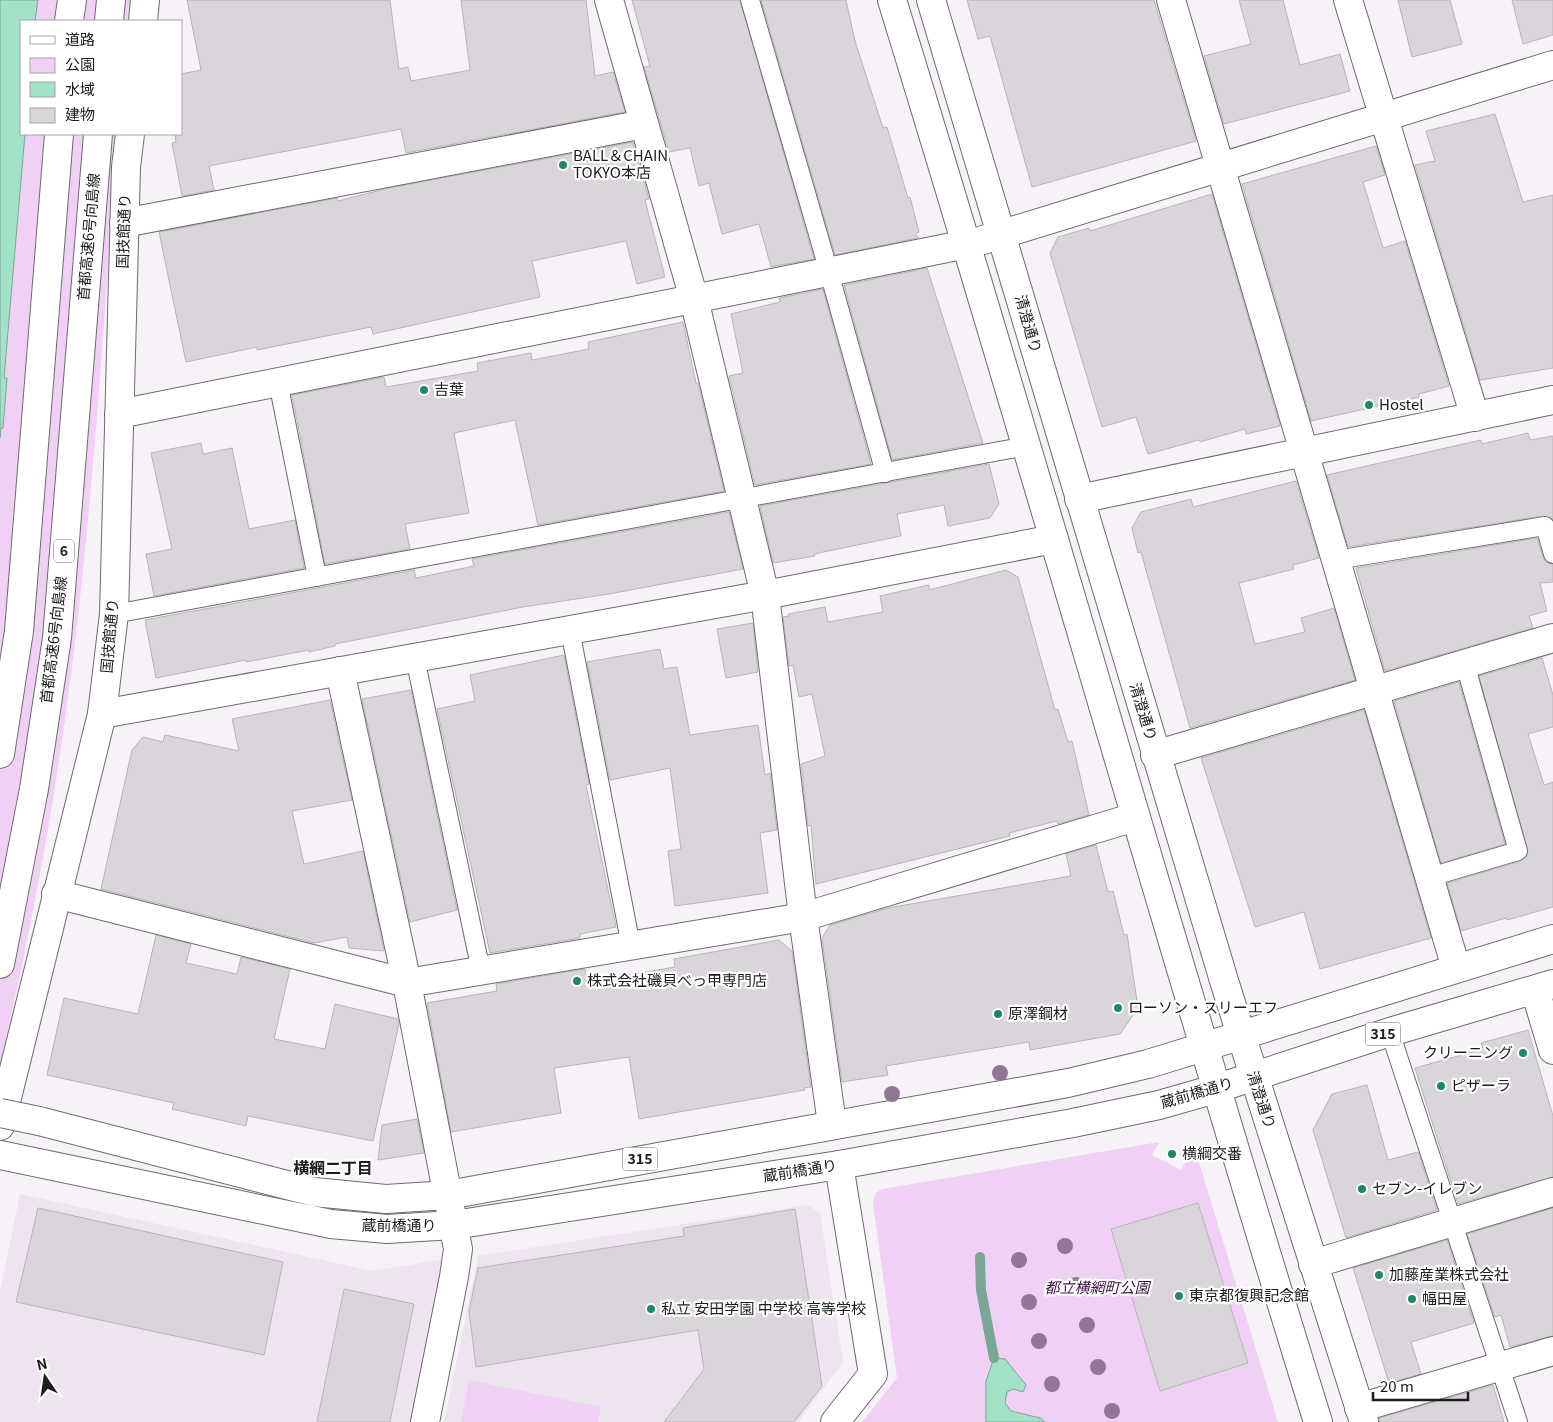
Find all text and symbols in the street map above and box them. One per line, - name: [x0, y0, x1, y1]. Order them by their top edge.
- legend: [20, 20, 182, 135]
- text: 道路: [65, 28, 95, 49]
- text: 公園: [65, 53, 95, 74]
- text: 水域: [65, 78, 95, 99]
- text: 建物: [65, 103, 95, 124]
- place label: BALL＆CHAIN TOKYO本店: [573, 144, 668, 182]
- marker: BALL＆CHAIN TOKYO本店: [557, 159, 569, 171]
- street label: 首都高速6号向島線: [71, 172, 104, 302]
- street label: 国技館通り: [111, 193, 134, 269]
- street label: 清澄通り: [1011, 292, 1048, 355]
- place label: 吉葉: [434, 378, 464, 399]
- marker: 吉葉: [418, 384, 430, 396]
- place label: Hostel: [1379, 393, 1424, 414]
- marker: Hostel: [1363, 399, 1375, 411]
- road number: 6: [54, 540, 74, 562]
- street label: 首都高速6号向島線: [34, 575, 71, 705]
- street label: 国技館通り: [95, 598, 122, 674]
- street label: 清澄通り: [1126, 680, 1163, 743]
- place label: 株式会社磯貝べっ甲専門店: [587, 969, 767, 990]
- marker: 株式会社磯貝べっ甲専門店: [571, 975, 583, 987]
- place label: ローソン・スリーエフ: [1128, 996, 1278, 1017]
- place label: 原澤鋼材: [1008, 1002, 1068, 1023]
- marker: ローソン・スリーエフ: [1112, 1002, 1124, 1014]
- marker: 原澤鋼材: [992, 1008, 1004, 1020]
- road number: 315: [1366, 1022, 1400, 1046]
- place label: クリーニング: [1423, 1041, 1513, 1062]
- marker: クリーニング: [1517, 1047, 1529, 1059]
- street label: 清澄通り: [1243, 1068, 1282, 1131]
- street label: 蔵前橋通り: [1158, 1071, 1236, 1112]
- place label: ピザーラ: [1451, 1074, 1511, 1095]
- marker: ピザーラ: [1435, 1080, 1447, 1092]
- place label: 横綱交番: [1182, 1142, 1242, 1163]
- road number: 315: [622, 1148, 658, 1170]
- marker: 横綱交番: [1166, 1148, 1178, 1160]
- street label: 蔵前橋通り: [761, 1153, 838, 1186]
- district label: 横網二丁目: [293, 1155, 373, 1179]
- place label: セブン-イレブン: [1372, 1177, 1482, 1198]
- marker: セブン-イレブン: [1356, 1183, 1368, 1195]
- street label: 蔵前橋通り: [361, 1214, 437, 1235]
- place label: 加藤産業株式会社: [1389, 1263, 1509, 1284]
- marker: 加藤産業株式会社: [1373, 1269, 1385, 1281]
- park label: 都立横網町公園: [1044, 1276, 1151, 1297]
- place label: 東京都復興記念館: [1189, 1284, 1309, 1305]
- place label: 幅田屋: [1422, 1287, 1467, 1308]
- marker: 東京都復興記念館: [1173, 1290, 1185, 1302]
- marker: 幅田屋: [1406, 1293, 1418, 1305]
- place label: 私立 安田学園 中学校 高等学校: [661, 1297, 866, 1318]
- marker: 私立 安田学園 中学校 高等学校: [645, 1303, 657, 1315]
- north arrow: [20, 1352, 70, 1402]
- text: N: [34, 1352, 49, 1374]
- scale bar: [1373, 1370, 1468, 1402]
- text: 20 m: [1380, 1375, 1414, 1396]

